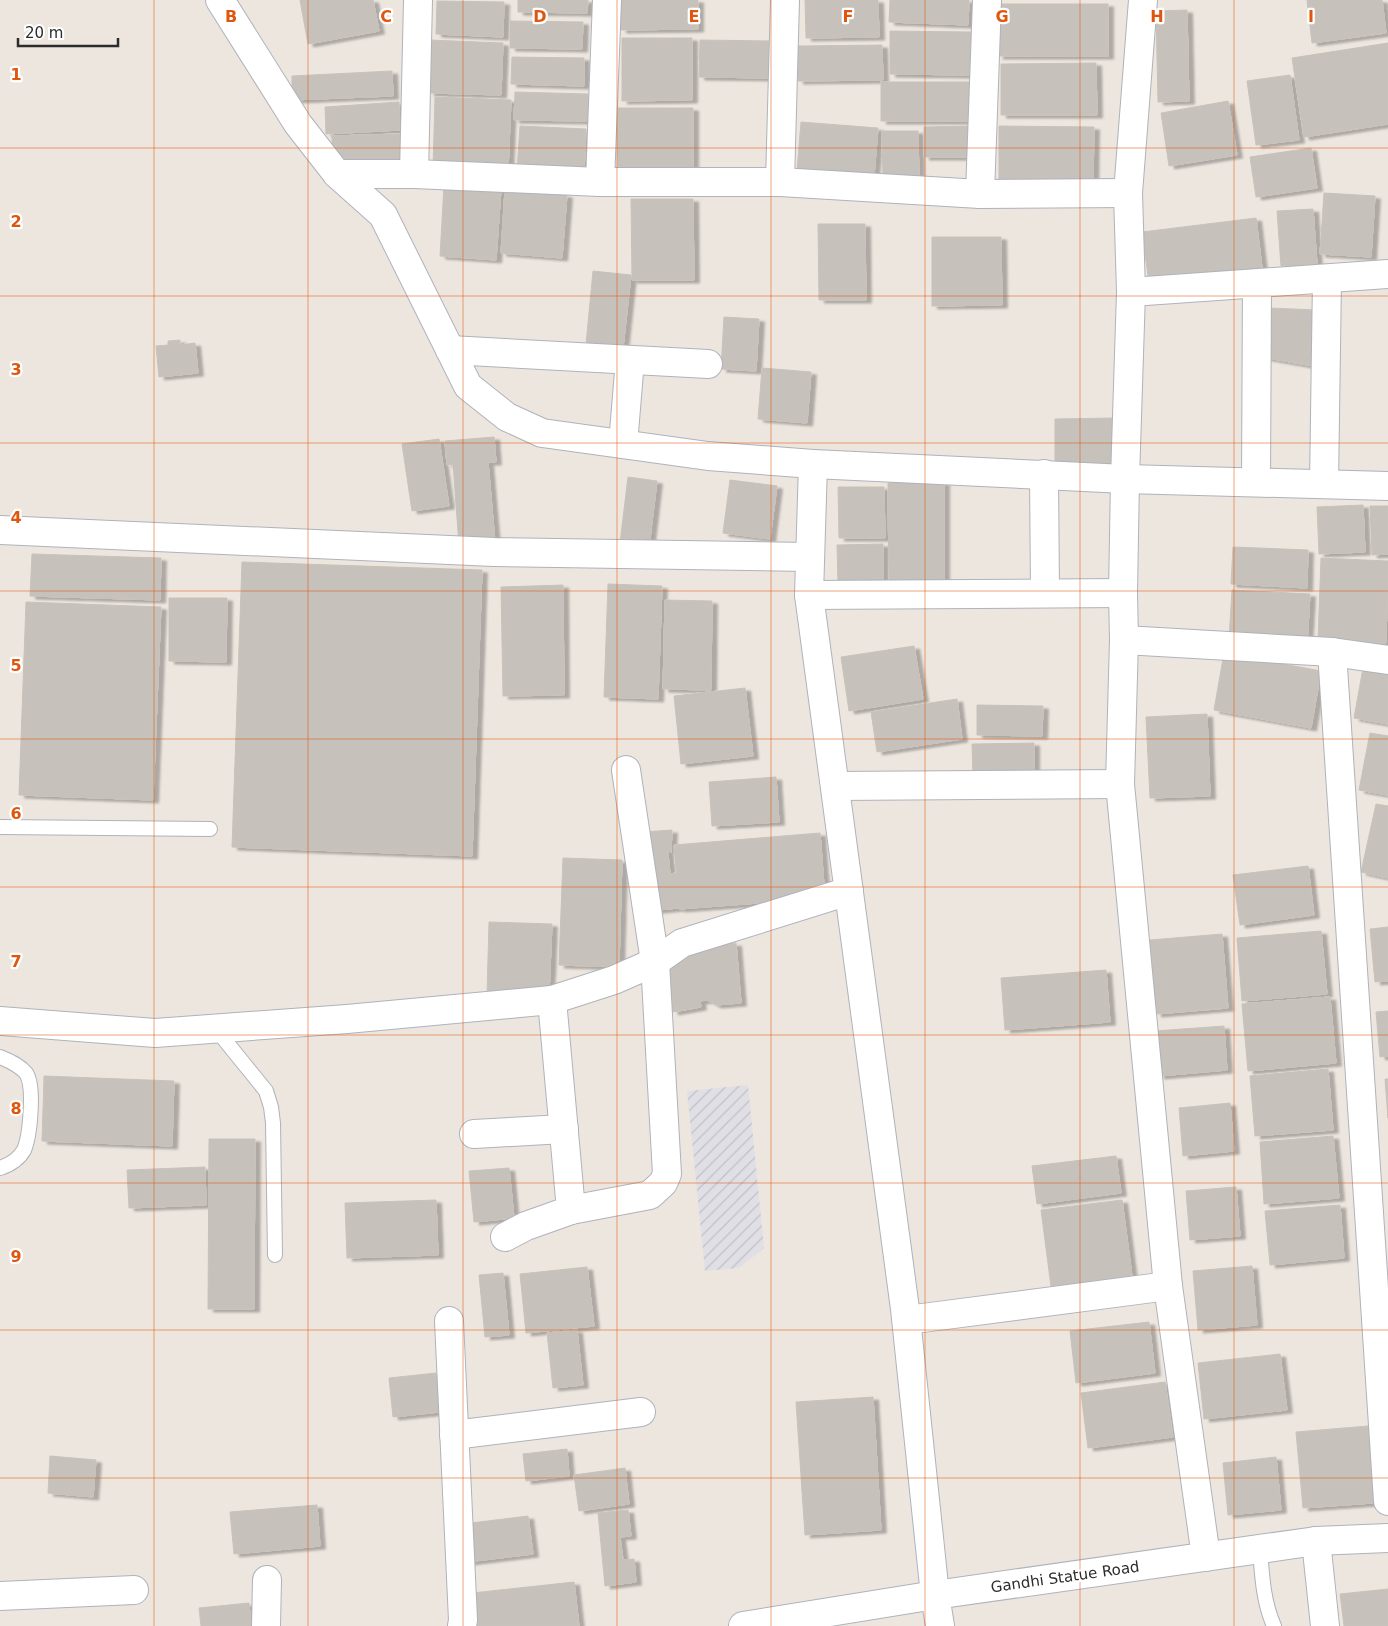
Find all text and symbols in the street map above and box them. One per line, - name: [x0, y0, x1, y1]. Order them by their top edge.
- text: B: [225, 7, 237, 26]
- text: C: [380, 7, 392, 26]
- text: D: [533, 7, 547, 26]
- text: E: [689, 7, 699, 26]
- text: F: [843, 7, 853, 26]
- text: G: [995, 7, 1009, 26]
- text: H: [1150, 7, 1164, 26]
- text: I: [1308, 7, 1314, 26]
- scale bar: [18, 15, 118, 47]
- text: 20 m: [25, 24, 63, 42]
- text: 1: [10, 65, 22, 84]
- text: 2: [10, 212, 22, 231]
- text: 3: [10, 360, 22, 379]
- text: 4: [10, 508, 22, 527]
- text: 5: [10, 656, 22, 675]
- text: 6: [10, 804, 22, 823]
- text: 7: [10, 952, 22, 971]
- text: 8: [10, 1099, 22, 1118]
- text: 9: [10, 1247, 22, 1266]
- street label: Gandhi Statue Road: [990, 1558, 1140, 1596]

